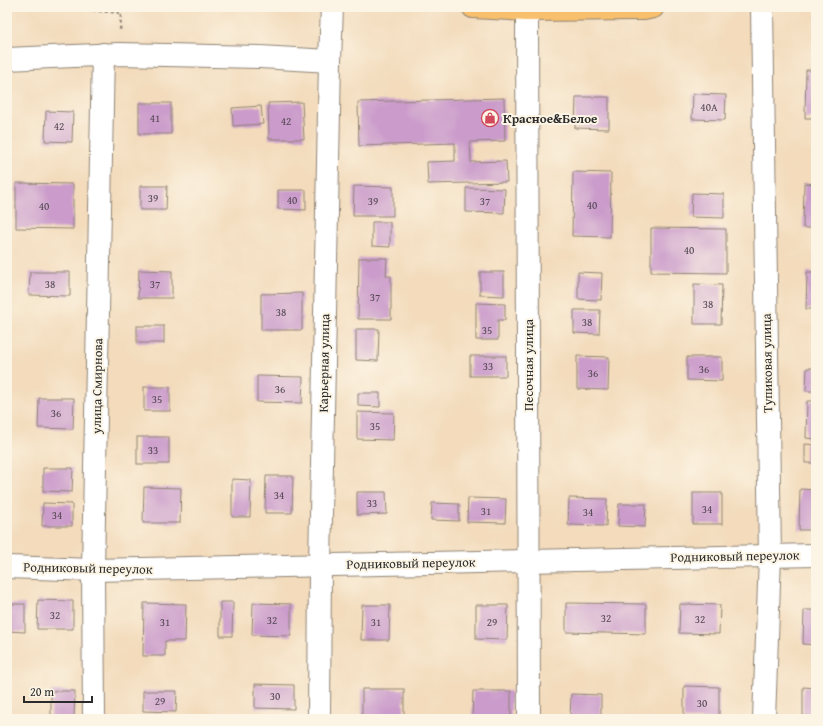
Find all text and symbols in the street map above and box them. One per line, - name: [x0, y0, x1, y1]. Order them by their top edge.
- house number: 40А: [700, 99, 718, 115]
- shop icon: Красное&Белое: [480, 108, 500, 128]
- place label: Красное&Белое: [503, 109, 598, 128]
- house number: 41: [150, 110, 160, 126]
- house number: 42: [281, 113, 291, 129]
- house number: 42: [54, 118, 64, 134]
- house number: 39: [148, 190, 158, 206]
- house number: 40: [287, 192, 297, 208]
- house number: 39: [368, 193, 378, 209]
- house number: 37: [480, 193, 490, 209]
- house number: 40: [587, 197, 597, 213]
- house number: 40: [39, 198, 49, 214]
- house number: 40: [684, 242, 694, 258]
- house number: 38: [45, 276, 55, 292]
- house number: 37: [150, 276, 160, 292]
- house number: 37: [370, 289, 380, 305]
- house number: 38: [703, 296, 713, 312]
- house number: 38: [276, 304, 286, 320]
- street label: Тупиковая улица: [757, 312, 777, 413]
- street label: Карьерная улица: [314, 313, 334, 413]
- house number: 38: [582, 314, 592, 330]
- street label: Песочная улица: [519, 318, 538, 411]
- house number: 35: [482, 322, 492, 338]
- street label: улица Смирнова: [87, 337, 107, 435]
- house number: 33: [483, 358, 493, 374]
- house number: 36: [699, 361, 709, 377]
- house number: 36: [588, 365, 598, 381]
- house number: 36: [275, 381, 285, 397]
- house number: 35: [152, 391, 162, 407]
- house number: 36: [51, 405, 61, 421]
- house number: 35: [370, 418, 380, 434]
- house number: 33: [148, 442, 158, 458]
- house number: 34: [274, 487, 284, 503]
- house number: 33: [367, 495, 377, 511]
- house number: 34: [702, 501, 712, 517]
- house number: 31: [481, 503, 491, 519]
- house number: 34: [583, 504, 593, 520]
- house number: 34: [52, 507, 62, 523]
- street label: Родниковый переулок: [670, 545, 800, 567]
- street label: Родниковый переулок: [346, 552, 476, 574]
- street label: Родниковый переулок: [23, 557, 153, 579]
- house number: 32: [50, 607, 60, 623]
- house number: 32: [601, 610, 611, 626]
- house number: 32: [695, 611, 705, 627]
- house number: 32: [267, 612, 277, 628]
- house number: 31: [160, 614, 170, 630]
- house number: 31: [371, 614, 381, 630]
- house number: 29: [487, 614, 497, 630]
- scale bar: [24, 678, 92, 704]
- text: 20 m: [30, 683, 54, 700]
- house number: 30: [270, 688, 280, 704]
- house number: 29: [155, 693, 165, 709]
- house number: 30: [697, 695, 707, 711]

